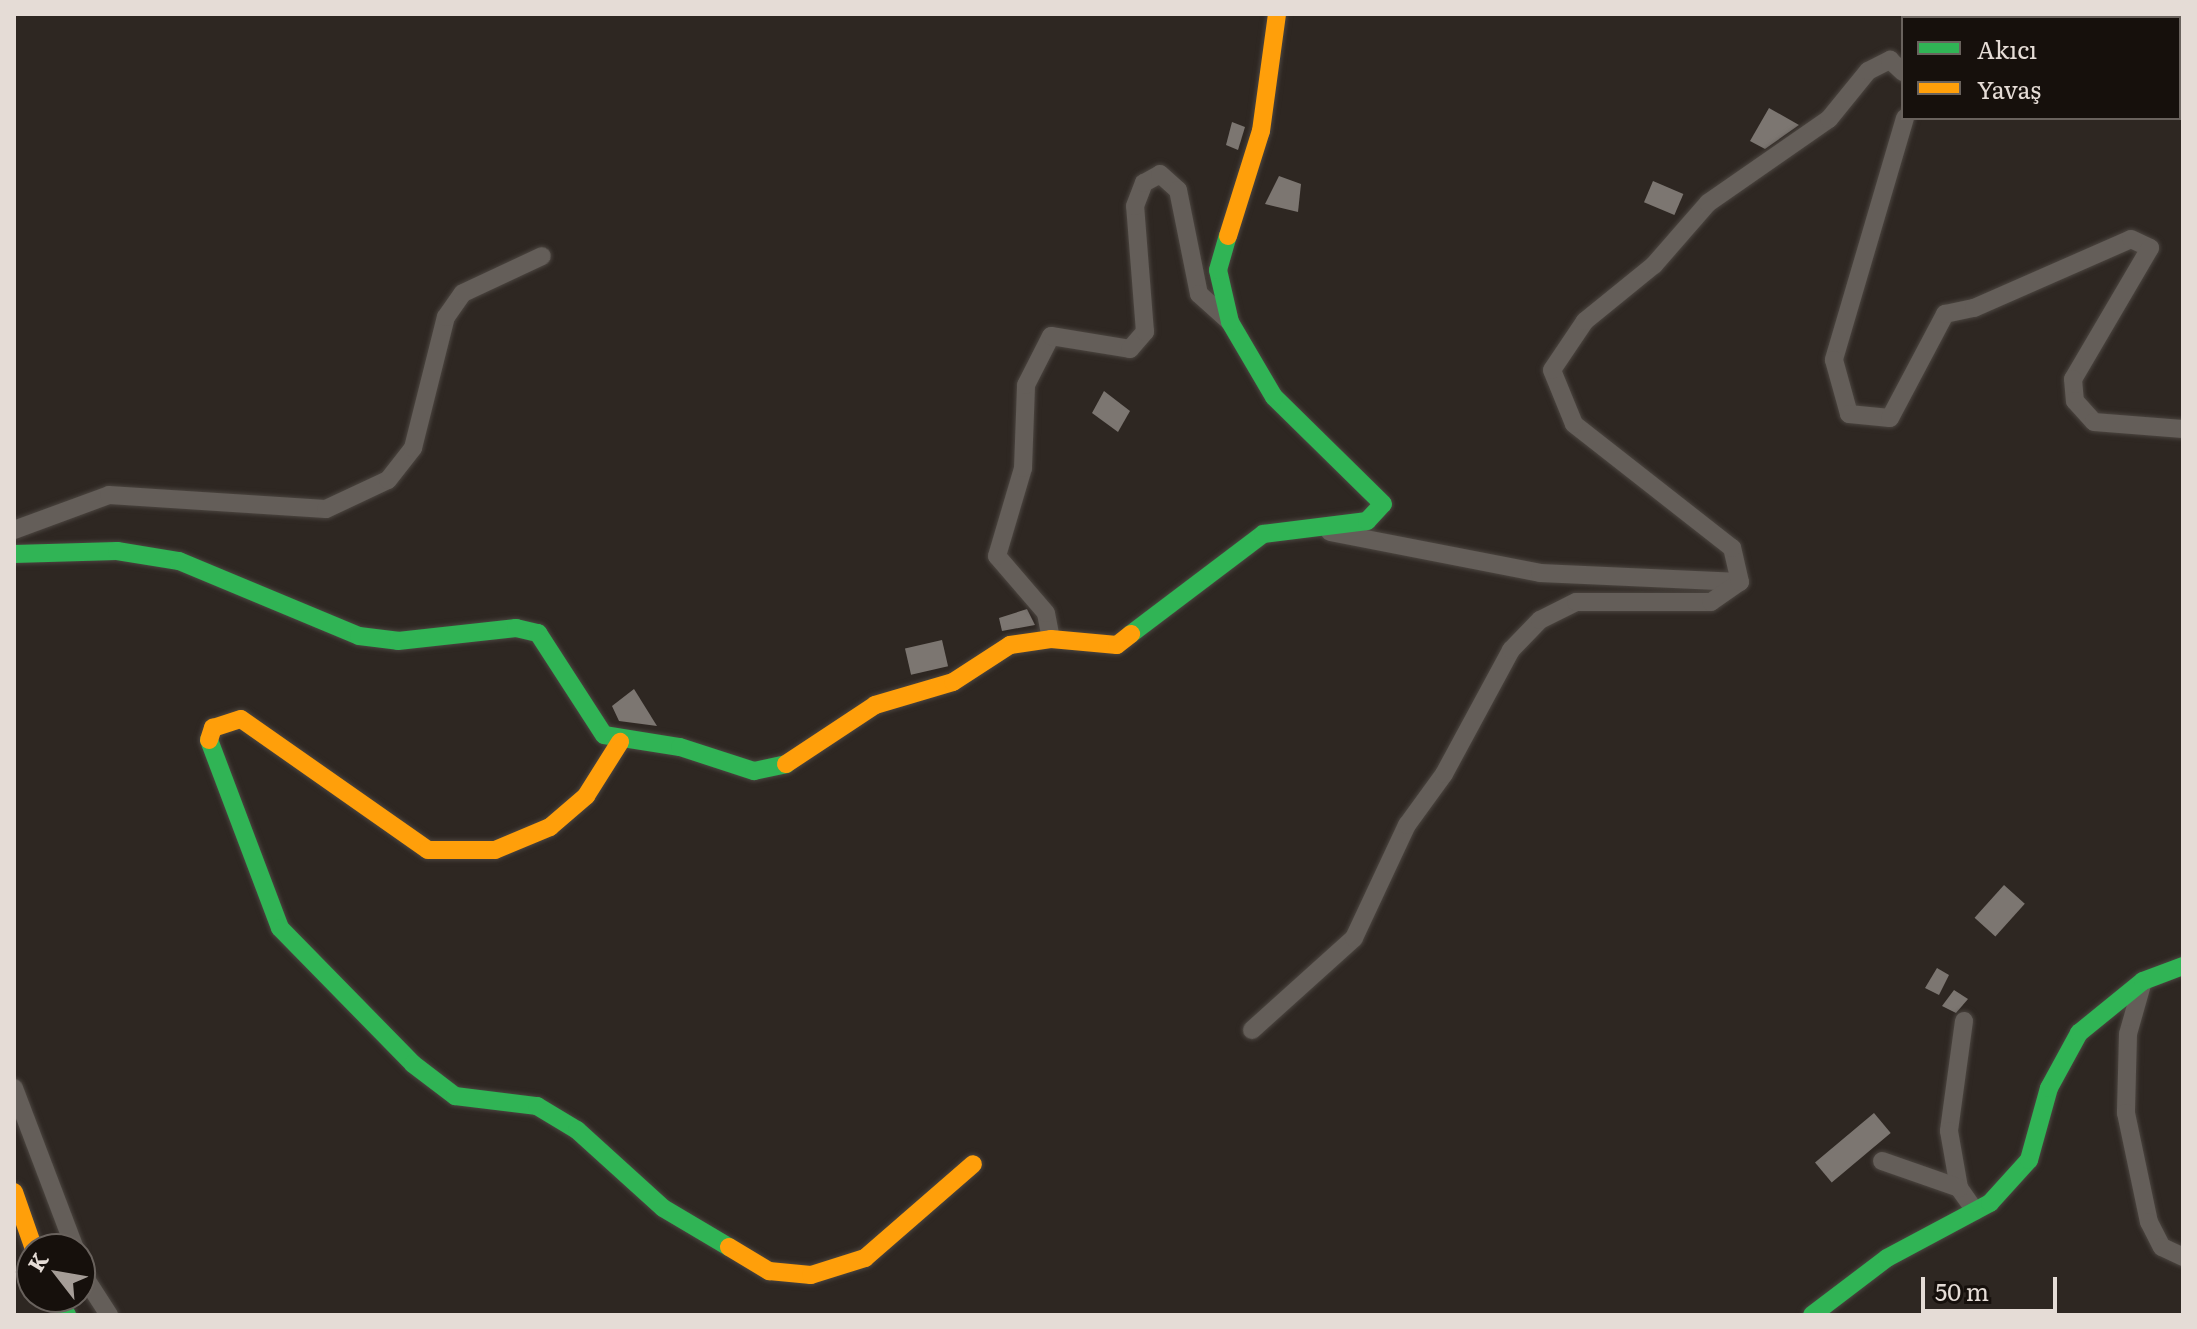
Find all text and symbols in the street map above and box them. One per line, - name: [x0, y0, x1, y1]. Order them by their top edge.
- legend: [1901, 16, 2181, 120]
- text: Akıcı: [1977, 31, 2037, 66]
- text: Yavaş: [1977, 71, 2041, 106]
- north arrow: [16, 1233, 96, 1313]
- text: K: [18, 1246, 55, 1277]
- scale bar: [1925, 1261, 2061, 1311]
- text: 50 m: [1935, 1273, 1989, 1308]

